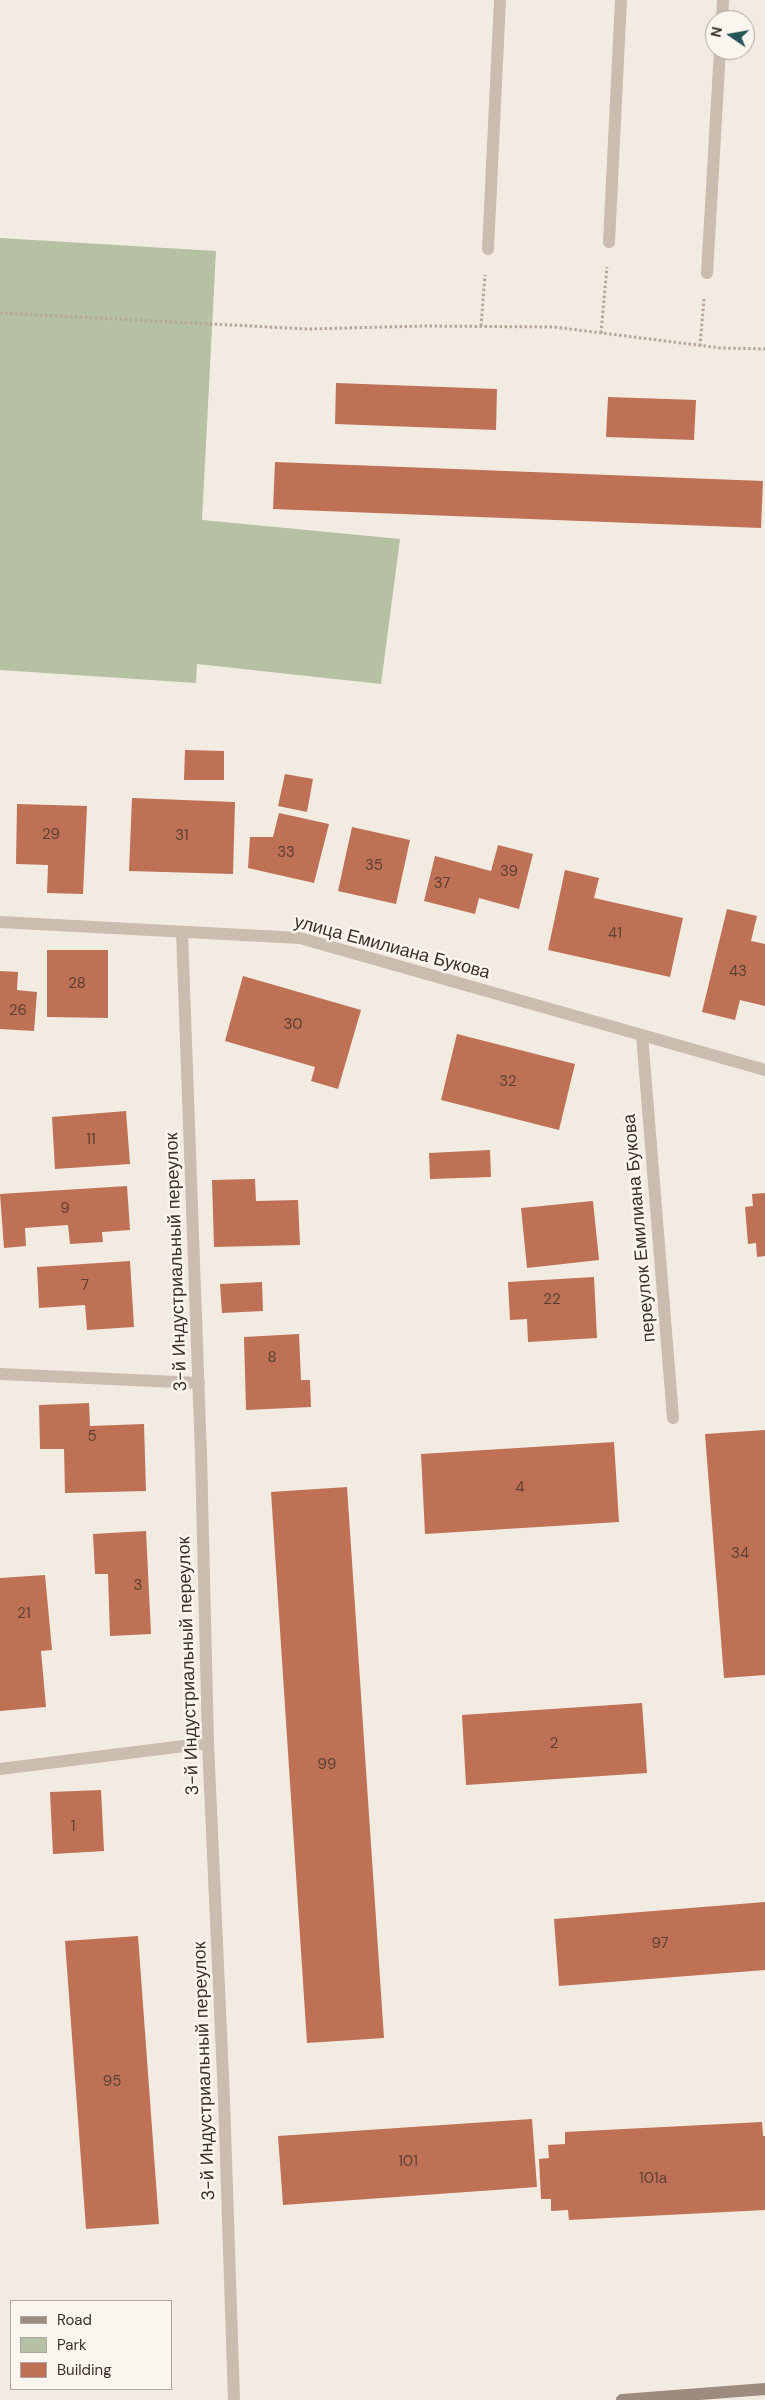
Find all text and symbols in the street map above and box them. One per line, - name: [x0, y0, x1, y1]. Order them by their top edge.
- north arrow: [705, 10, 755, 60]
- text: N: [706, 25, 726, 39]
- house number: 29: [42, 826, 60, 844]
- house number: 31: [175, 827, 189, 845]
- house number: 33: [277, 844, 295, 862]
- house number: 35: [365, 857, 383, 875]
- house number: 39: [500, 863, 518, 881]
- house number: 37: [434, 875, 450, 893]
- street label: улица Емилиана Букова: [292, 911, 492, 985]
- house number: 41: [608, 925, 622, 943]
- house number: 43: [729, 963, 747, 981]
- house number: 28: [68, 975, 86, 993]
- house number: 26: [9, 1002, 27, 1020]
- house number: 30: [283, 1016, 303, 1034]
- house number: 32: [499, 1073, 517, 1091]
- street label: переулок Емилиана Букова: [619, 1113, 661, 1343]
- house number: 11: [86, 1131, 96, 1149]
- street label: 3-й Индустриальный переулок: [162, 1132, 192, 1392]
- house number: 9: [60, 1200, 70, 1218]
- house number: 7: [81, 1277, 89, 1295]
- house number: 22: [543, 1291, 561, 1309]
- house number: 8: [267, 1349, 277, 1367]
- house number: 5: [87, 1428, 97, 1446]
- house number: 4: [515, 1479, 525, 1497]
- street label: 3-й Индустриальный переулок: [174, 1536, 204, 1796]
- house number: 34: [731, 1545, 749, 1563]
- house number: 3: [134, 1577, 142, 1595]
- house number: 21: [17, 1605, 31, 1623]
- house number: 2: [550, 1735, 558, 1753]
- house number: 99: [318, 1756, 336, 1774]
- house number: 1: [71, 1818, 75, 1836]
- house number: 97: [651, 1935, 669, 1953]
- street label: 3-й Индустриальный переулок: [190, 1941, 220, 2201]
- house number: 95: [103, 2073, 121, 2091]
- house number: 101: [398, 2153, 418, 2171]
- house number: 101а: [639, 2170, 667, 2188]
- legend: [10, 2300, 172, 2390]
- text: Road: [57, 2310, 92, 2330]
- text: Park: [57, 2335, 87, 2355]
- text: Building: [57, 2360, 112, 2380]

